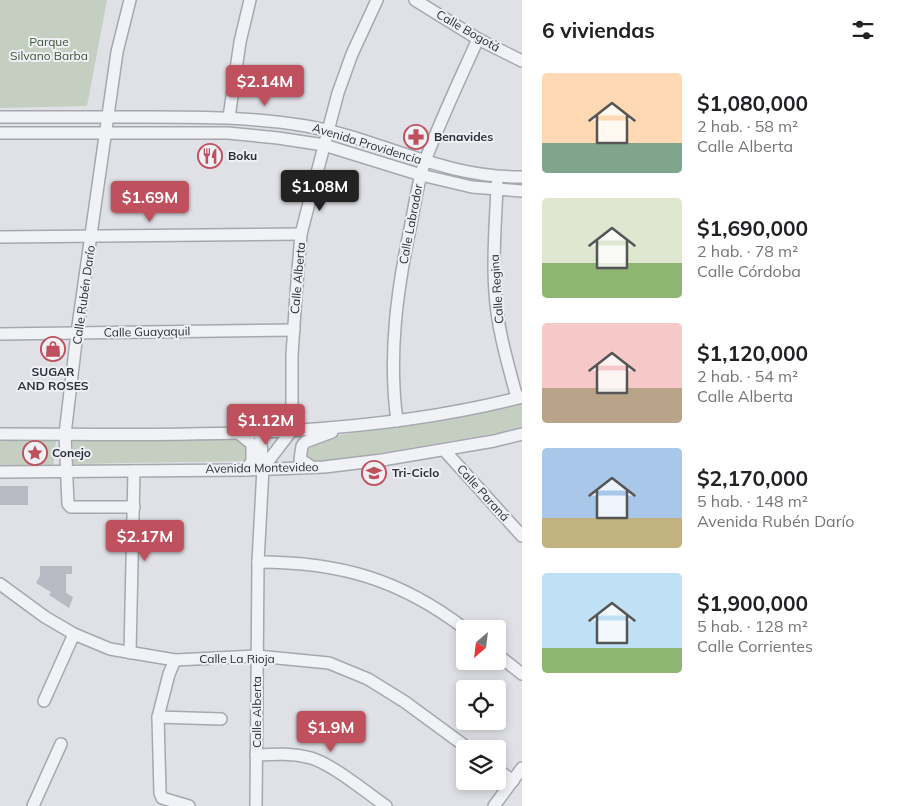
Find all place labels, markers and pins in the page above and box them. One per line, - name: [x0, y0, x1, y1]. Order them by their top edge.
- pin: $2.14M: [224, 64, 306, 107]
- pharmacy icon: Benavides: [403, 124, 429, 150]
- place label: Benavides: [434, 129, 493, 144]
- restaurant icon: Boku: [197, 143, 223, 169]
- place label: Boku: [228, 148, 257, 163]
- pin: $1.08M: [279, 170, 361, 212]
- pin: $1.69M: [109, 180, 191, 223]
- shop icon: SUGAR AND ROSES: [40, 336, 66, 362]
- place label: SUGAR AND ROSES: [18, 364, 89, 393]
- pin: $1.12M: [225, 404, 307, 446]
- place icon: Conejo: [22, 440, 48, 466]
- place label: Conejo: [52, 445, 91, 460]
- school or university icon: Tri-Ciclo: [361, 460, 387, 486]
- place label: Tri-Ciclo: [392, 465, 439, 480]
- pin: $2.17M: [104, 520, 186, 562]
- pin: $1.9M: [296, 710, 366, 753]

